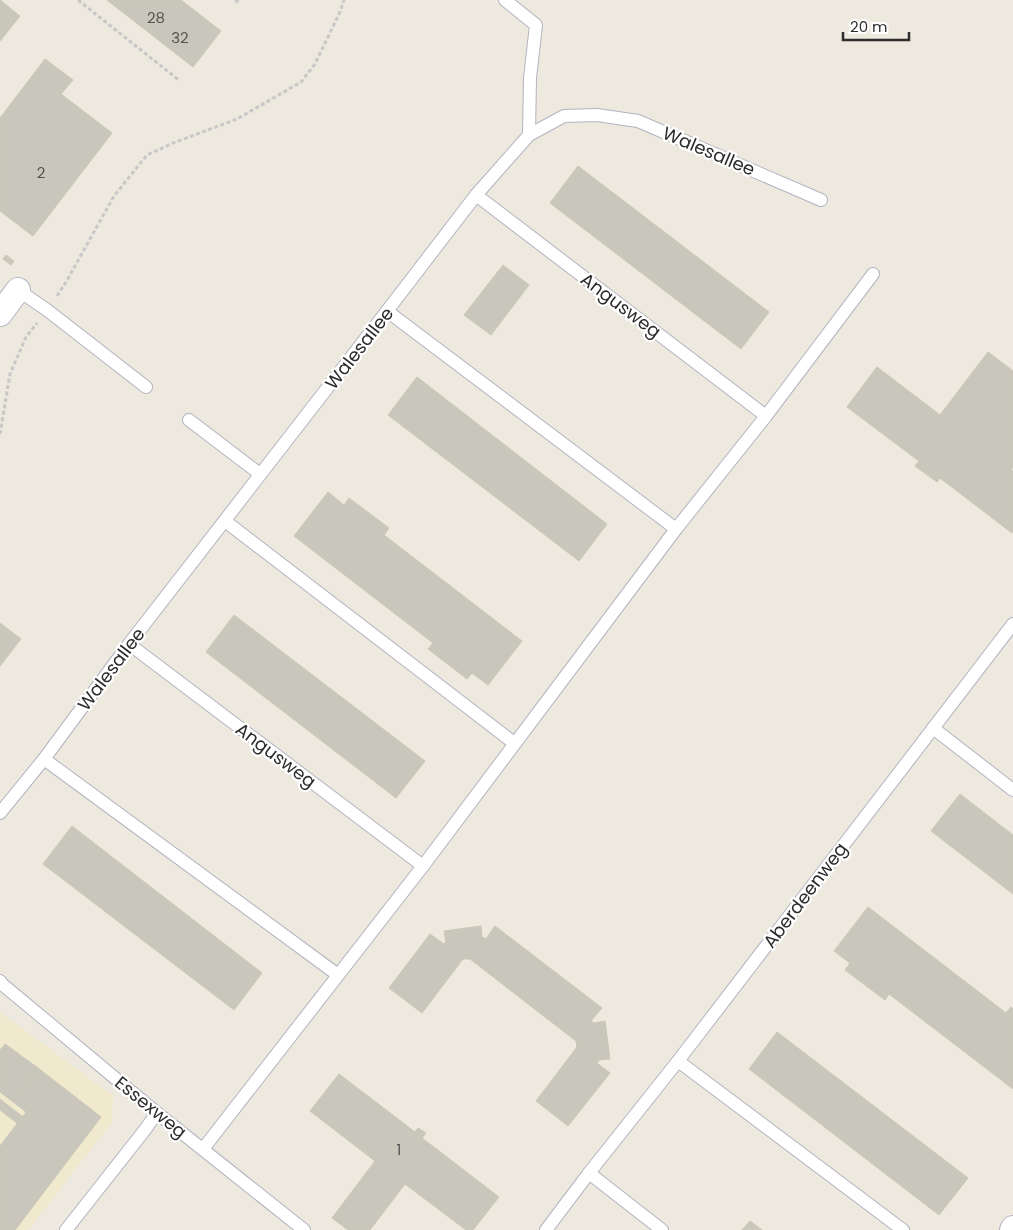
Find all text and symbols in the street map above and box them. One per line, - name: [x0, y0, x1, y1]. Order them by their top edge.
- house number: 28: [147, 7, 165, 28]
- scale bar: [843, 10, 909, 42]
- text: 20 m: [850, 16, 888, 37]
- house number: 32: [171, 27, 189, 48]
- street label: Walesallee: [659, 120, 759, 182]
- house number: 2: [37, 162, 45, 183]
- street label: Angusweg: [576, 266, 666, 344]
- street label: Walesallee: [319, 302, 399, 394]
- street label: Walesallee: [72, 622, 150, 716]
- street label: Angusweg: [231, 716, 321, 794]
- street label: Aberdeenweg: [757, 837, 853, 953]
- street label: Essexweg: [110, 1070, 192, 1144]
- house number: 1: [397, 1139, 401, 1160]

